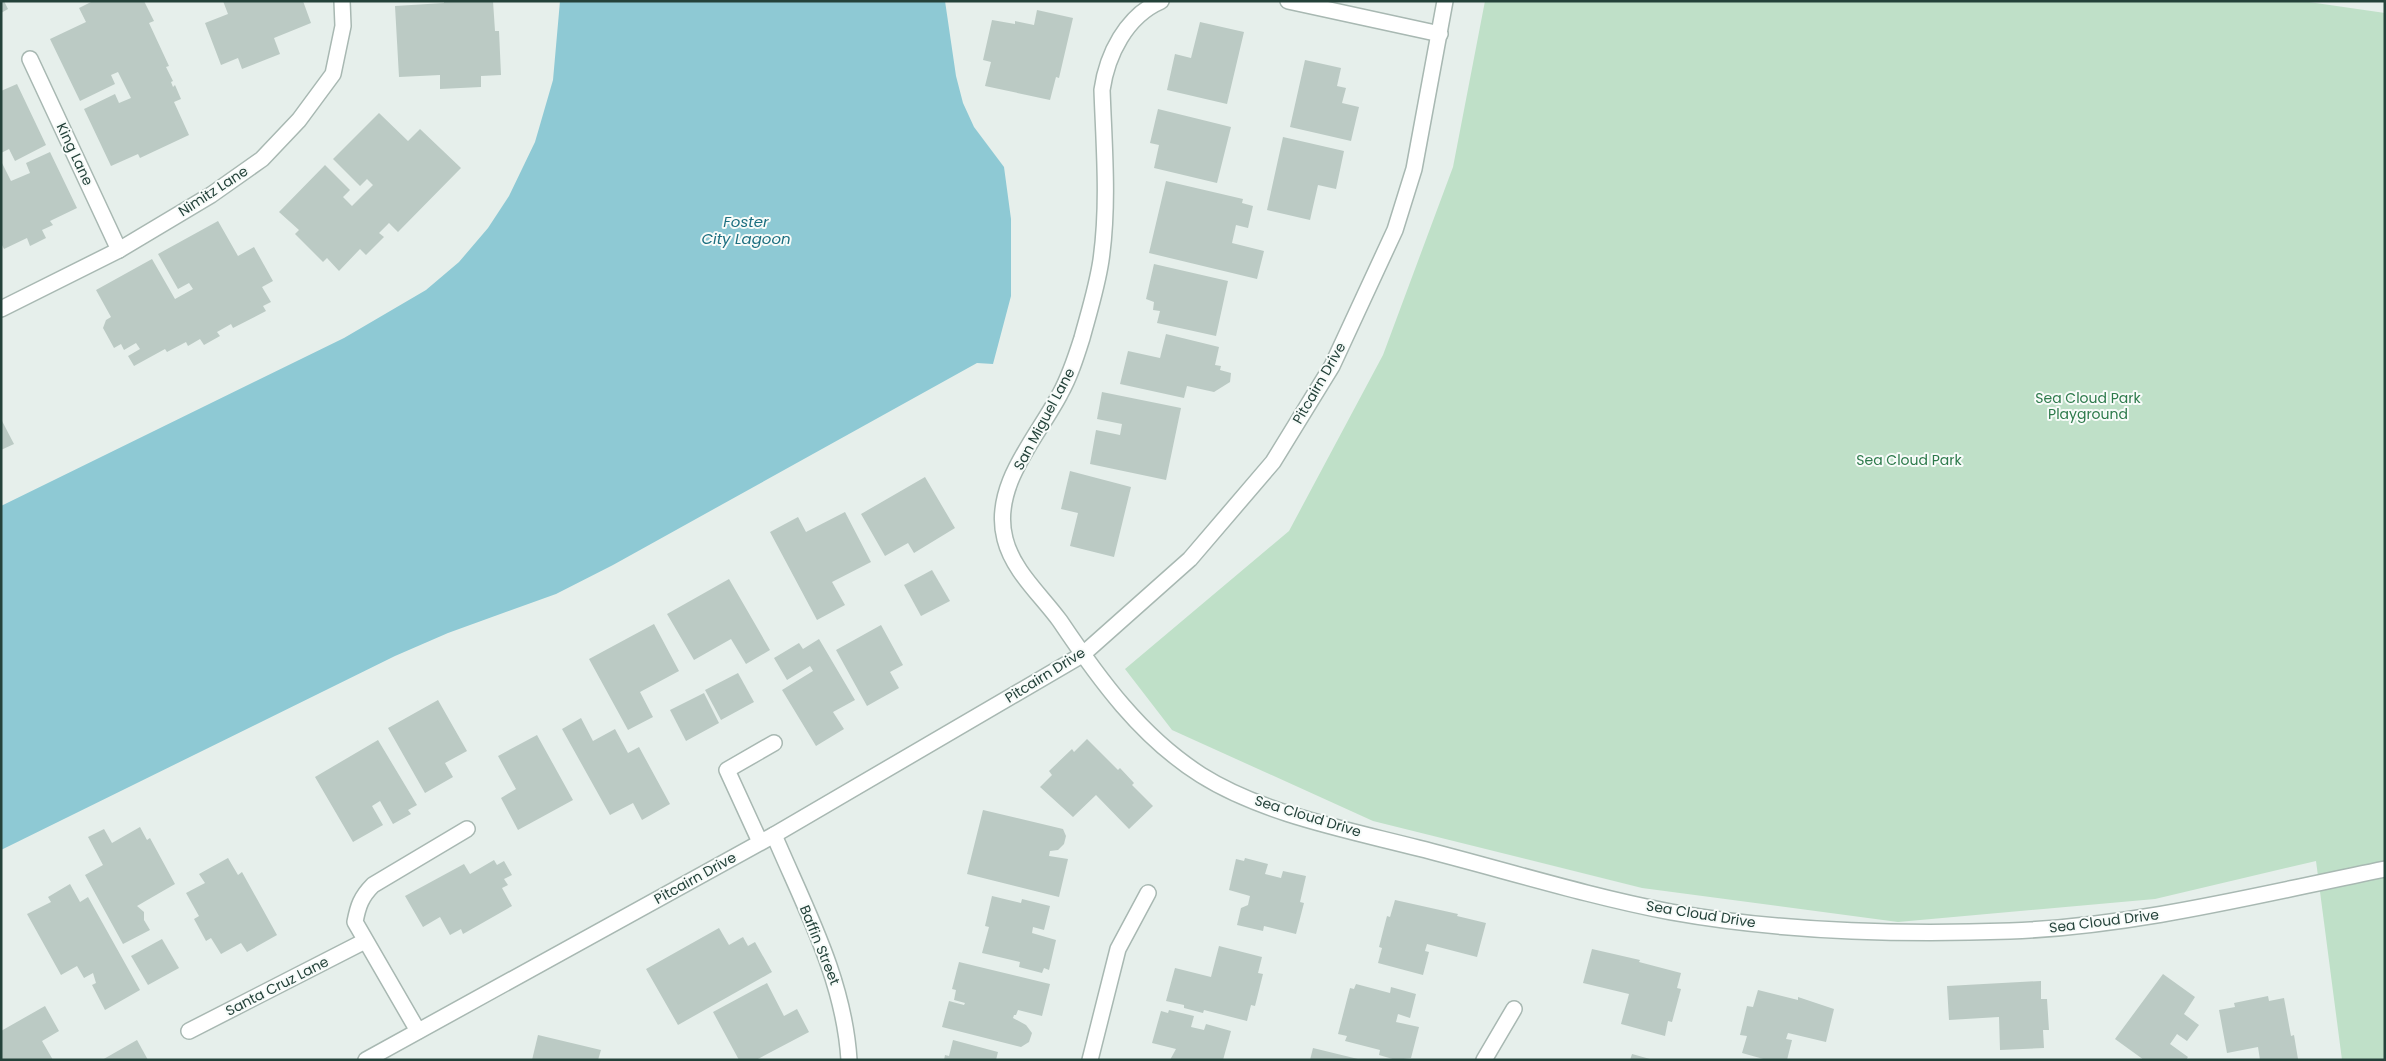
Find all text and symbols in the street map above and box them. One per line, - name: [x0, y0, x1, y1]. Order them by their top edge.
- street label: King Lane: [52, 119, 98, 189]
- street label: Nimitz Lane: [174, 161, 252, 221]
- water label: Foster City Lagoon: [701, 211, 791, 249]
- street label: Pitcairn Drive: [1288, 338, 1351, 427]
- street label: San Miguel Lane: [1009, 364, 1080, 474]
- park label: Sea Cloud Park Playground: [2035, 388, 2142, 424]
- park label: Sea Cloud Park: [1856, 450, 1963, 470]
- street label: Pitcairn Drive: [1001, 642, 1089, 708]
- street label: Sea Cloud Drive: [1252, 790, 1364, 842]
- street label: Pitcairn Drive: [650, 847, 740, 909]
- street label: Sea Cloud Drive: [1645, 895, 1757, 933]
- street label: Baffin Street: [795, 902, 845, 988]
- street label: Sea Cloud Drive: [2048, 904, 2160, 938]
- street label: Santa Cruz Lane: [222, 951, 332, 1021]

